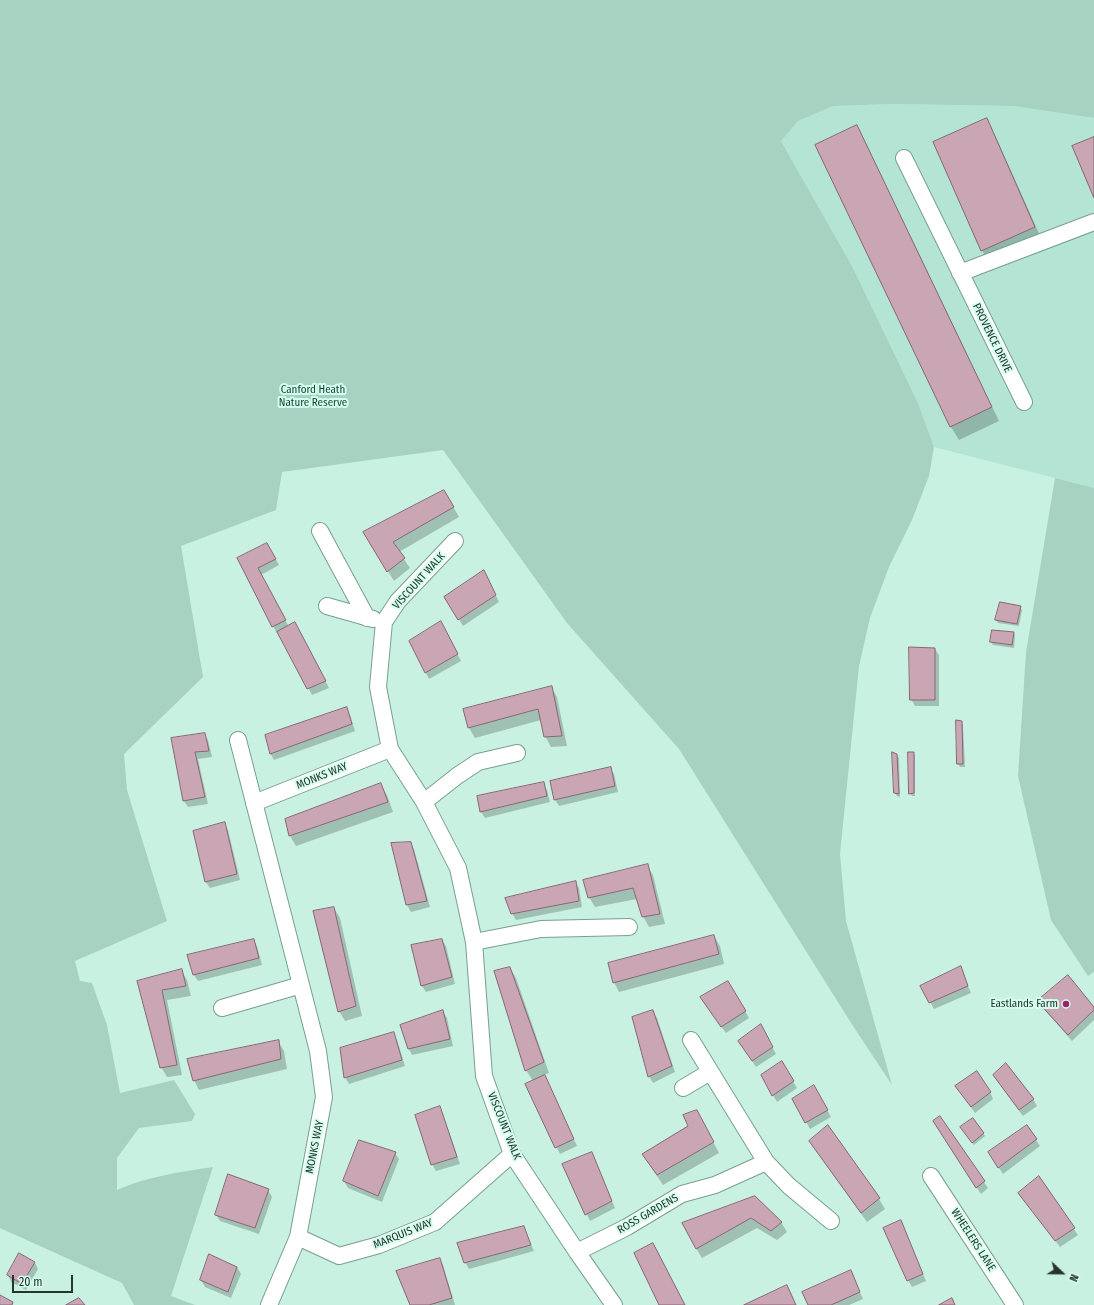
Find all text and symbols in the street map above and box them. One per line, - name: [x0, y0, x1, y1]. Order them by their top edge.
- street label: PROVENCE DRIVE: [970, 301, 1014, 375]
- park label: Canford Heath Nature Reserve: [279, 383, 347, 409]
- street label: VISCOUNT WALK: [390, 550, 448, 612]
- street label: MONKS WAY: [294, 760, 350, 792]
- place label: Eastlands Farm: [990, 997, 1058, 1011]
- marker: Eastlands Farm: [1061, 999, 1071, 1009]
- street label: VISCOUNT WALK: [484, 1090, 524, 1162]
- street label: MONKS WAY: [303, 1119, 327, 1175]
- street label: ROSS GARDENS: [615, 1191, 681, 1237]
- street label: WHEELERS LANE: [948, 1206, 998, 1274]
- street label: MARQUIS WAY: [371, 1216, 435, 1252]
- north arrow: [1042, 1253, 1082, 1293]
- scale bar: [14, 1267, 75, 1293]
- text: N: [1066, 1272, 1081, 1283]
- text: 20 m: [19, 1275, 43, 1289]

